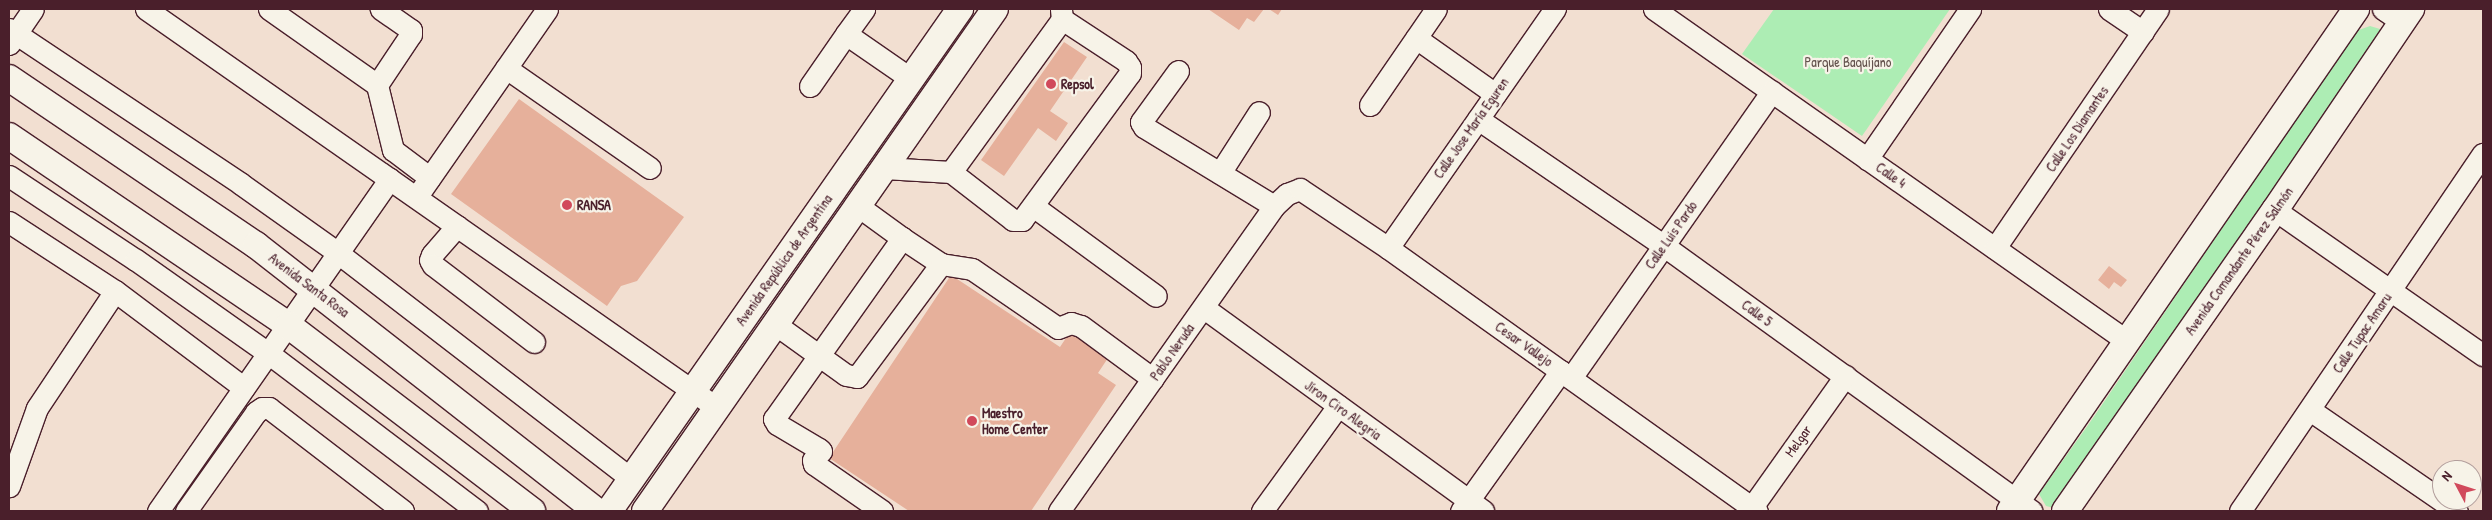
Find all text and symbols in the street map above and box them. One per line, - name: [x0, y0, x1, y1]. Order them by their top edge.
- park label: Parque Baquíjano: [1804, 54, 1892, 70]
- street label: Calle Jose María Eguren: [1430, 74, 1512, 182]
- place label: Repsol: [1061, 76, 1094, 92]
- marker: Repsol: [1045, 78, 1057, 90]
- street label: Calle Los Diamantes: [2042, 83, 2112, 175]
- street label: Calle 4: [1873, 159, 1909, 191]
- street label: Avenida Comandante Pérez Salmón: [2181, 184, 2297, 338]
- street label: Avenida República de Argentina: [732, 191, 836, 329]
- place label: RANSA: [577, 197, 611, 213]
- street label: Calle Luis Pardo: [1641, 198, 1701, 272]
- marker: RANSA: [561, 199, 573, 211]
- street label: Avenida Santa Rosa: [265, 249, 353, 321]
- street label: Calle Tupac Amaru: [2329, 290, 2395, 376]
- street label: Calle 5: [1738, 296, 1776, 330]
- street label: Cesar Vallejo: [1492, 318, 1556, 370]
- street label: Pablo Neruda: [1146, 320, 1198, 384]
- street label: Jíron Ciro Alegria: [1302, 377, 1384, 443]
- place label: Maestro Home Center: [982, 405, 1048, 438]
- marker: Maestro Home Center: [966, 415, 978, 427]
- street label: Melgar: [1781, 422, 1815, 460]
- north arrow: [2432, 460, 2482, 510]
- text: N: [2436, 467, 2456, 485]

